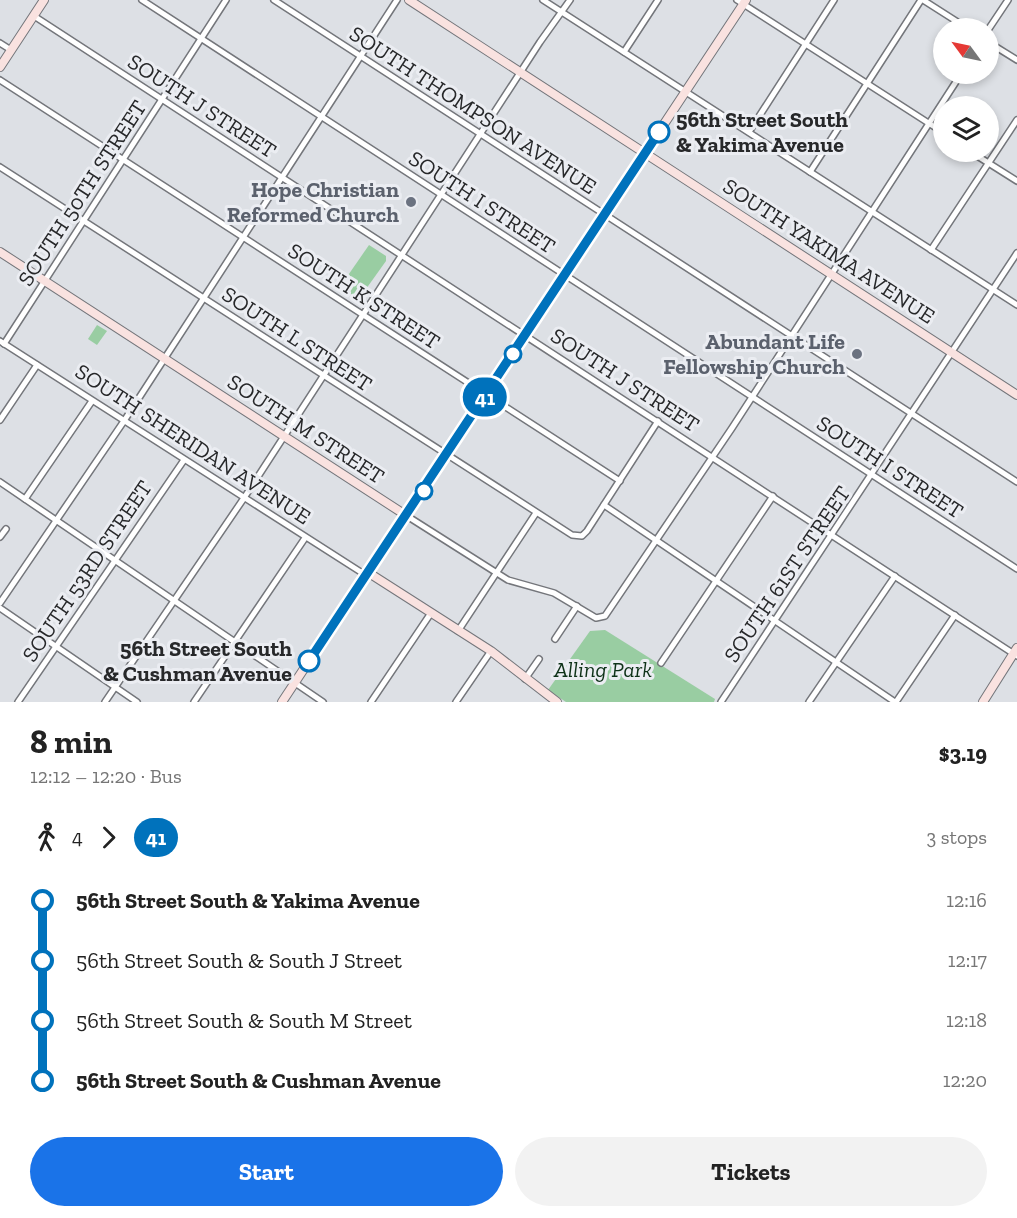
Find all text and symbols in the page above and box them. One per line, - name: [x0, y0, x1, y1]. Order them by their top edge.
- north arrow: [933, 18, 999, 84]
- map controls: [933, 18, 999, 162]
- street label: SOUTH THOMPSON AVENUE: [344, 20, 602, 200]
- street label: SOUTH J STREET: [123, 48, 282, 164]
- street label: SOUTH 50TH STREET: [12, 95, 152, 291]
- button: layers: [933, 96, 999, 162]
- place label: 56th Street South & Yakima Avenue: [676, 106, 848, 158]
- marker: 56th Street South & Yakima Avenue: [648, 121, 670, 143]
- street label: SOUTH I STREET: [404, 145, 561, 260]
- street label: SOUTH YAKIMA AVENUE: [718, 172, 940, 330]
- place label: Hope Christian Reformed Church: [227, 176, 399, 228]
- marker: Hope Christian Reformed Church: [404, 195, 418, 209]
- street label: SOUTH K STREET: [283, 237, 445, 355]
- street label: SOUTH L STREET: [217, 280, 377, 398]
- street label: SOUTH J STREET: [546, 322, 705, 438]
- place label: Abundant Life Fellowship Church: [663, 328, 845, 380]
- unlabelled marker: [504, 345, 522, 363]
- marker: Abundant Life Fellowship Church: [850, 347, 864, 361]
- street label: SOUTH SHERIDAN AVENUE: [70, 358, 316, 530]
- street label: SOUTH M STREET: [223, 368, 390, 490]
- line badge: 41: [458, 378, 512, 416]
- text: 41: [475, 385, 495, 410]
- street label: SOUTH I STREET: [812, 410, 969, 525]
- street label: SOUTH 53RD STREET: [16, 475, 158, 667]
- street label: SOUTH 61ST STREET: [718, 480, 856, 667]
- unlabelled marker: [415, 482, 433, 500]
- place label: 56th Street South & Cushman Avenue: [103, 635, 292, 687]
- marker: 56th Street South & Cushman Avenue: [298, 650, 320, 672]
- park label: Alling Park: [553, 656, 652, 683]
- text: 8 min: [30, 722, 112, 761]
- text: $3.19: [939, 740, 987, 767]
- text: 12:12 – 12:20 · Bus: [30, 764, 182, 788]
- icon: walk: [30, 821, 63, 854]
- icon: forward: [92, 821, 125, 854]
- text: 4: [72, 825, 83, 849]
- text: 41: [146, 825, 166, 850]
- text: 3 stops: [926, 825, 987, 849]
- text: 56th Street South & Yakima Avenue: [76, 887, 420, 914]
- text: 12:16: [946, 888, 987, 912]
- text: 56th Street South & South J Street: [76, 947, 402, 974]
- text: 12:17: [948, 948, 987, 972]
- text: 56th Street South & South M Street: [76, 1007, 412, 1034]
- text: 12:18: [946, 1008, 987, 1032]
- text: 56th Street South & Cushman Avenue: [76, 1067, 441, 1094]
- text: 12:20: [943, 1068, 987, 1092]
- button: Start: [30, 1137, 503, 1206]
- button: Tickets: [515, 1137, 987, 1206]

